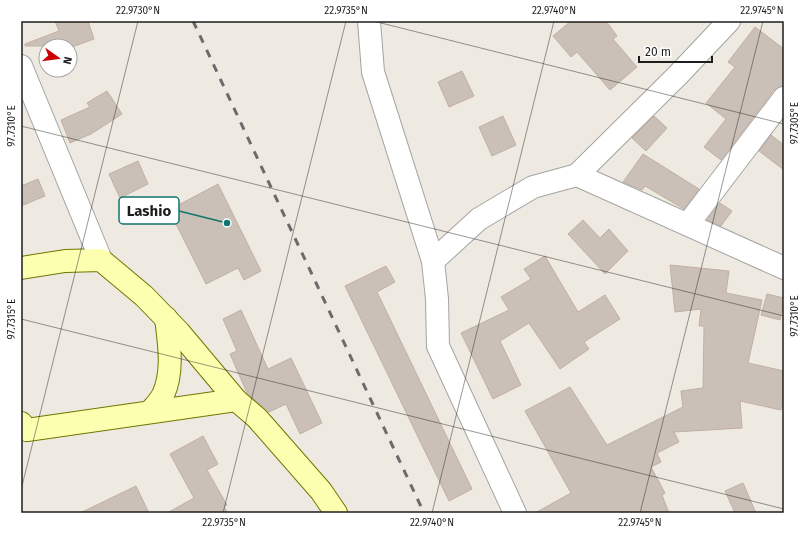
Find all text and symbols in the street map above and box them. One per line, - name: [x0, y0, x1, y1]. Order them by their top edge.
- text: 22.9730°N: [116, 5, 160, 17]
- text: 22.9735°N: [324, 5, 368, 17]
- text: 22.9740°N: [532, 5, 576, 17]
- text: 22.9745°N: [740, 5, 784, 17]
- north arrow: [38, 38, 78, 78]
- scale bar: [639, 38, 712, 64]
- text: 20 m: [645, 45, 671, 59]
- text: N: [60, 55, 74, 65]
- text: 97.7305°E: [789, 102, 801, 144]
- text: 97.7310°E: [6, 105, 18, 147]
- callout: Lashio: [119, 197, 179, 224]
- text: Lashio: [127, 202, 171, 220]
- text: 97.7310°E: [789, 295, 801, 337]
- text: 97.7315°E: [6, 299, 18, 339]
- text: 22.9735°N: [202, 517, 246, 529]
- text: 22.9740°N: [410, 517, 454, 529]
- text: 22.9745°N: [618, 517, 662, 529]

